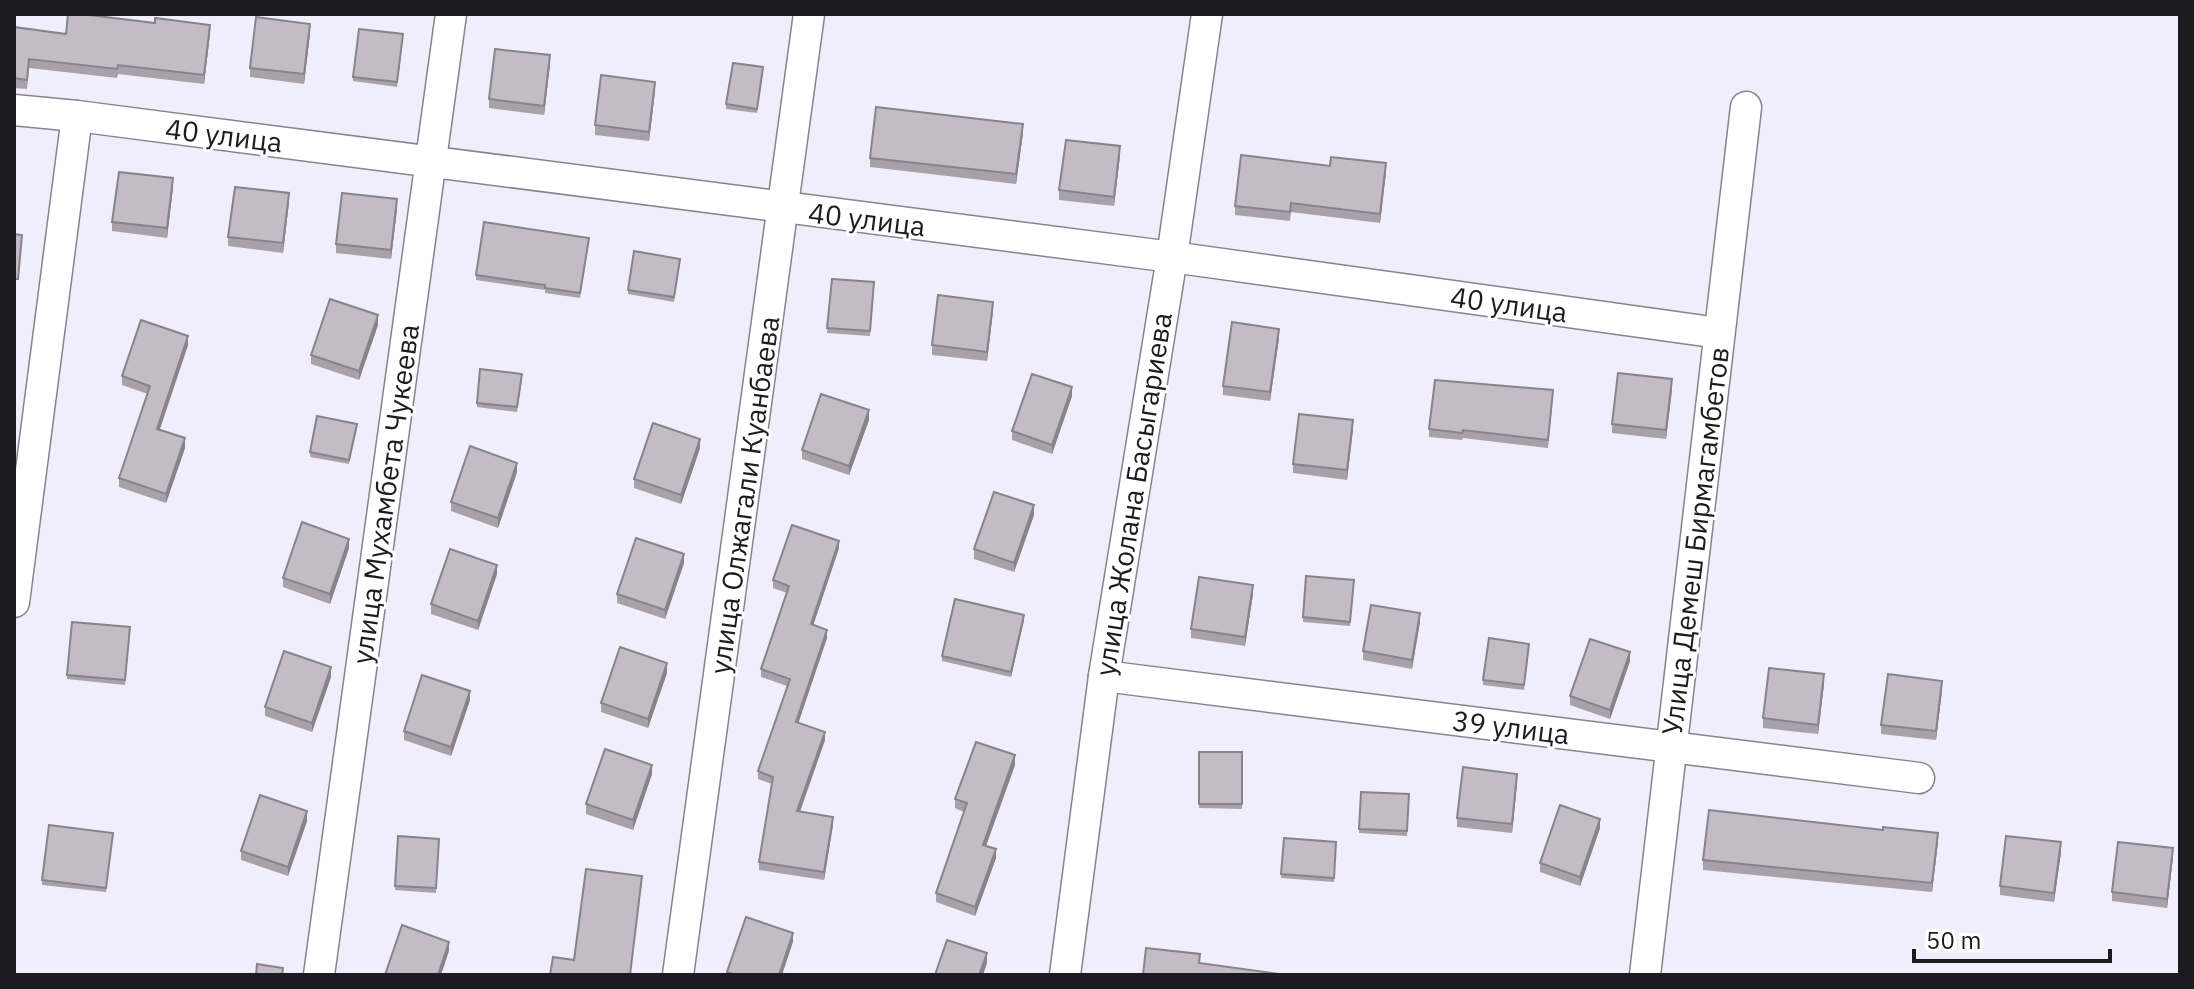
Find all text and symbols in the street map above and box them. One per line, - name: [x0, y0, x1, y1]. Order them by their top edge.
- street label: 40 улица: [163, 109, 285, 161]
- street label: 40 улица: [806, 193, 928, 245]
- street label: 40 улица: [1448, 277, 1570, 331]
- street label: улица Жолана Басыгариева: [1086, 310, 1180, 678]
- street label: улица Олжагали Куанбаева: [701, 314, 787, 676]
- street label: улица Мухамбета Чукеева: [343, 322, 427, 666]
- street label: Улица Демеш Бирмагамбетов: [1653, 345, 1737, 737]
- street label: 39 улица: [1450, 701, 1572, 753]
- scale bar: [1914, 913, 2110, 963]
- text: 50 m: [1926, 924, 1981, 956]

